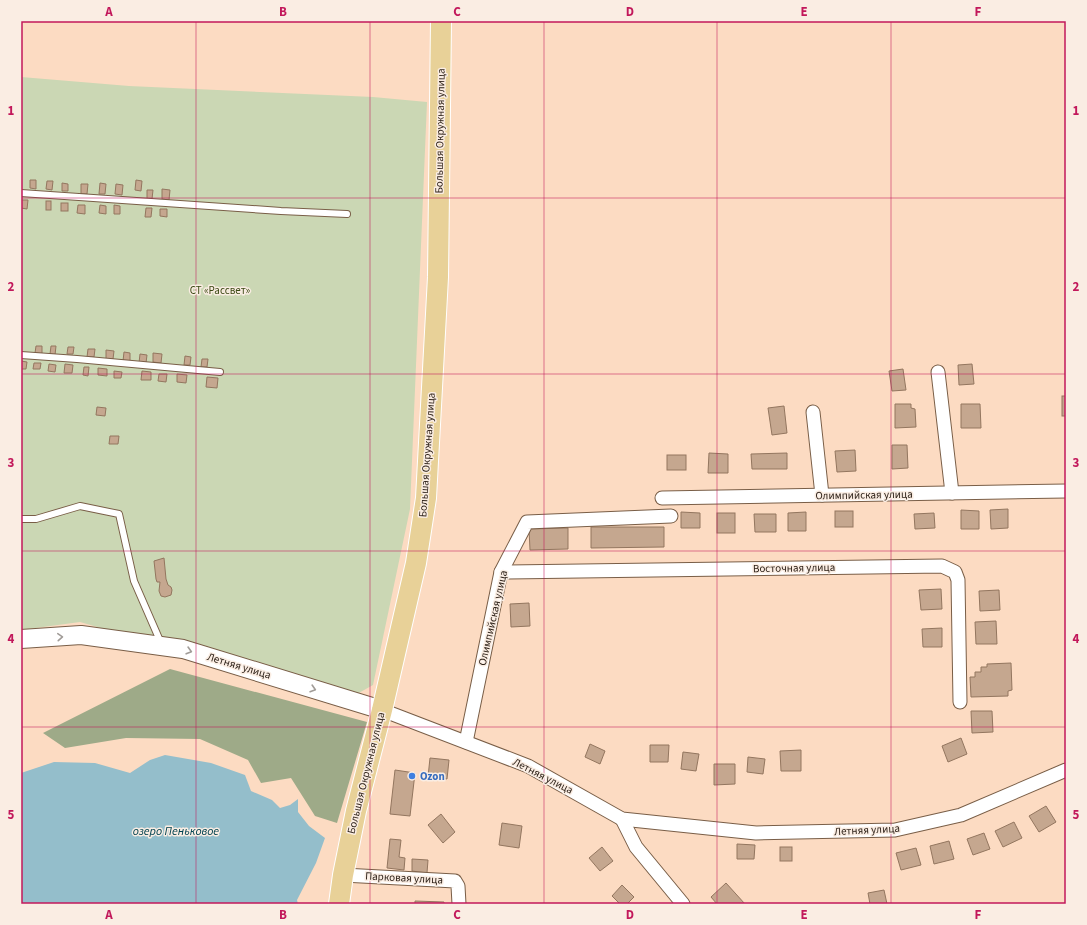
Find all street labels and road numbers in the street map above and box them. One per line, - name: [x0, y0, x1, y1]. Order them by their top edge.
- street label: Большая Окружная улица: [431, 68, 449, 194]
- street label: Большая Окружная улица: [415, 392, 439, 518]
- street label: Олимпийская улица: [815, 487, 913, 503]
- street label: Восточная улица: [753, 560, 835, 576]
- street label: Олимпийская улица: [475, 569, 511, 667]
- street label: Летняя улица: [205, 649, 273, 683]
- street label: Большая Окружная улица: [344, 711, 388, 835]
- street label: Летняя улица: [510, 754, 576, 798]
- street label: Летняя улица: [834, 821, 900, 839]
- street label: Парковая улица: [365, 868, 443, 888]

